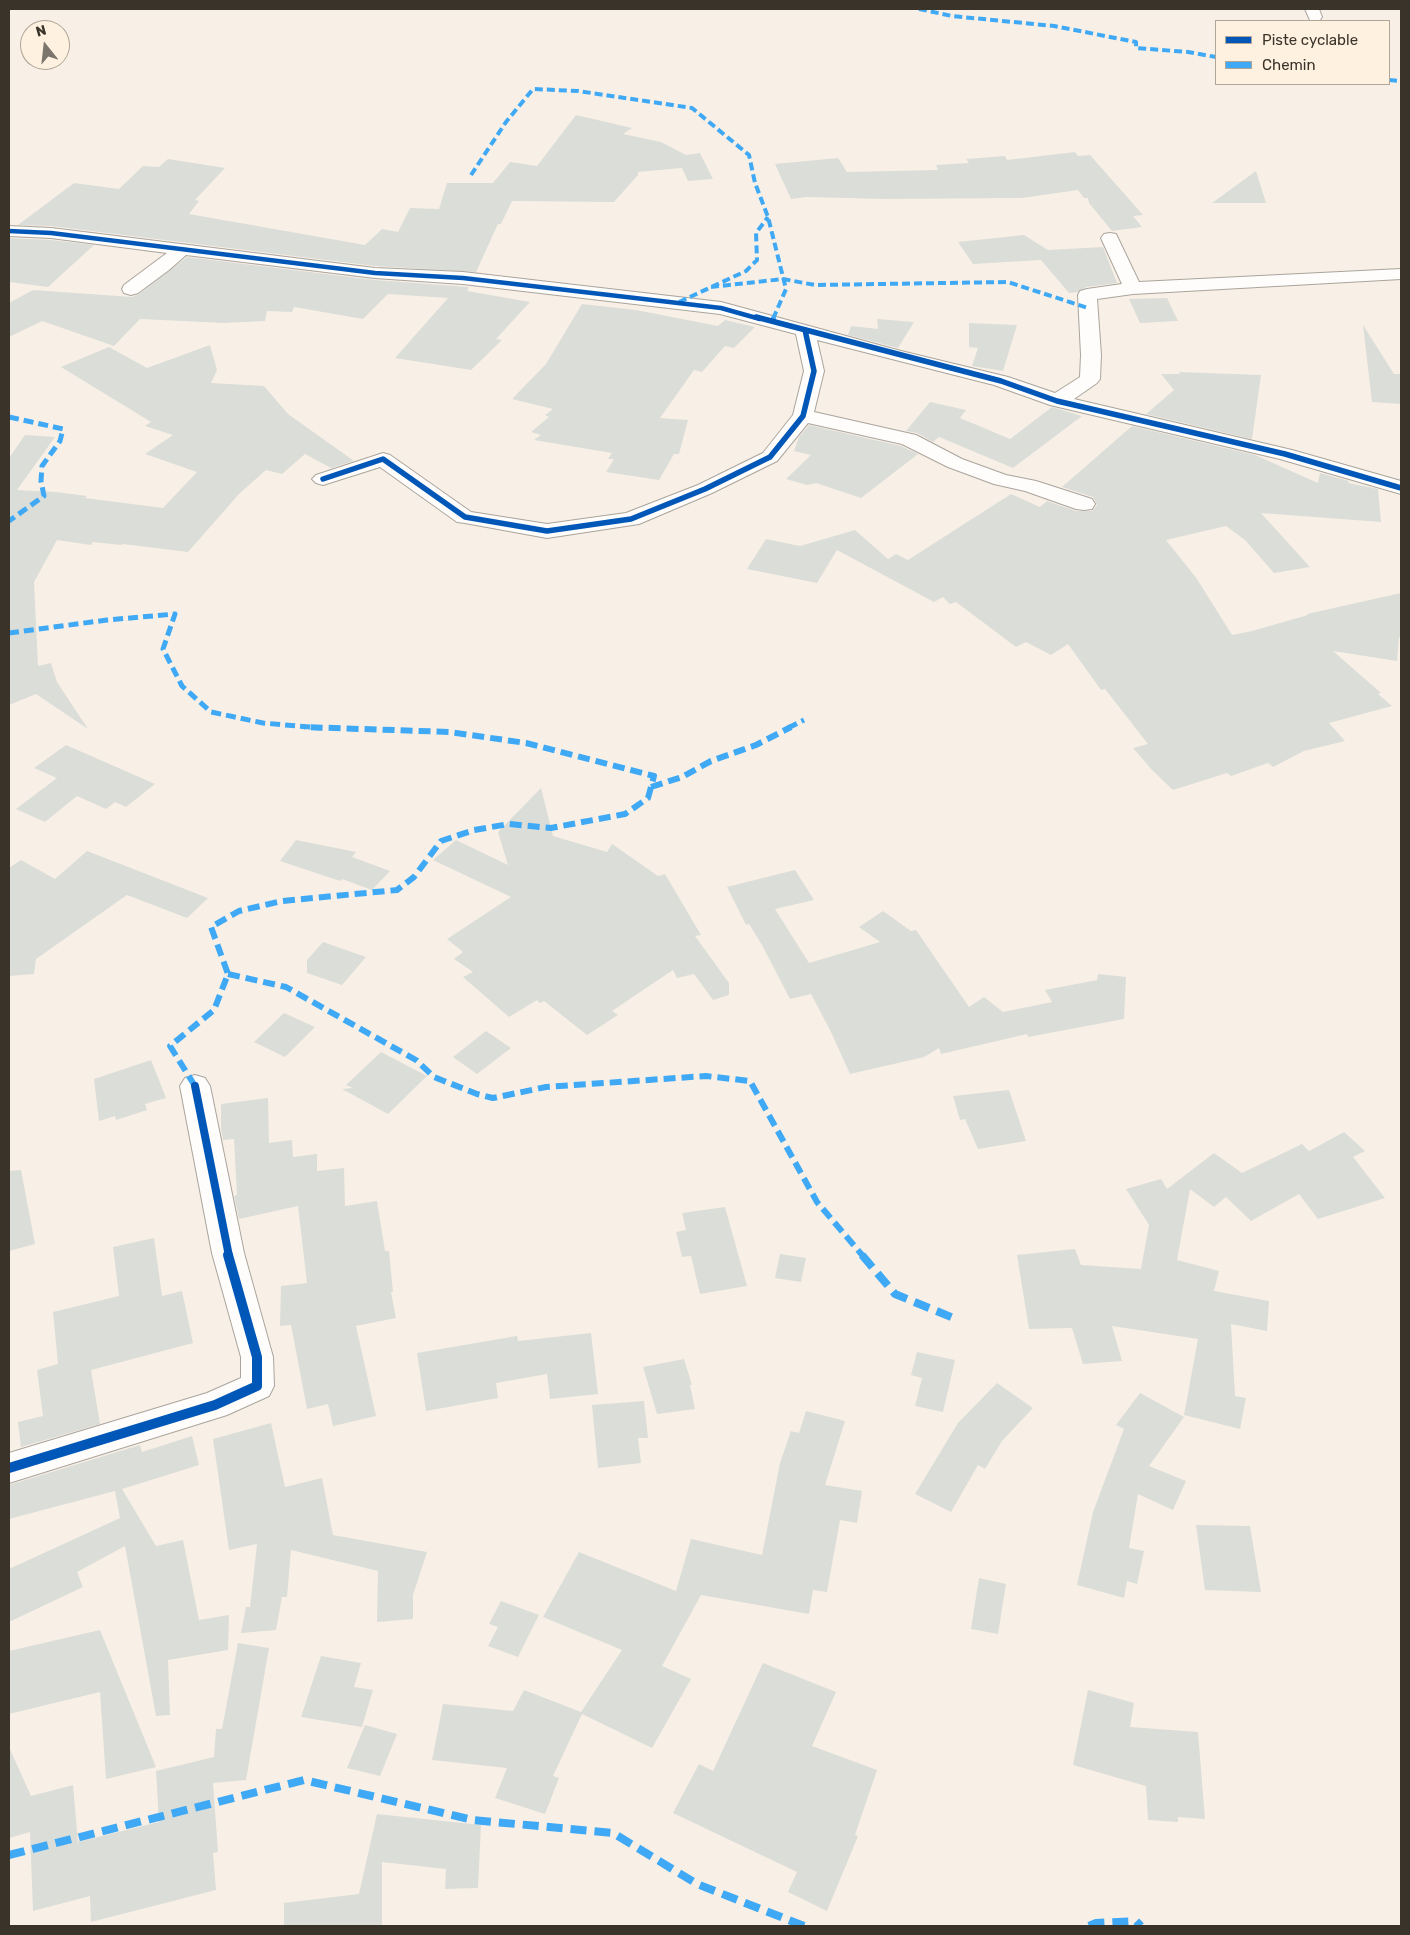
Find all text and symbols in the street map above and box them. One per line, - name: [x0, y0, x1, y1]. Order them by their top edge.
- north arrow: [20, 20, 70, 70]
- legend: [1215, 20, 1390, 85]
- text: N: [34, 22, 48, 41]
- text: Piste cyclable: [1262, 31, 1358, 49]
- text: Chemin: [1262, 56, 1316, 74]

